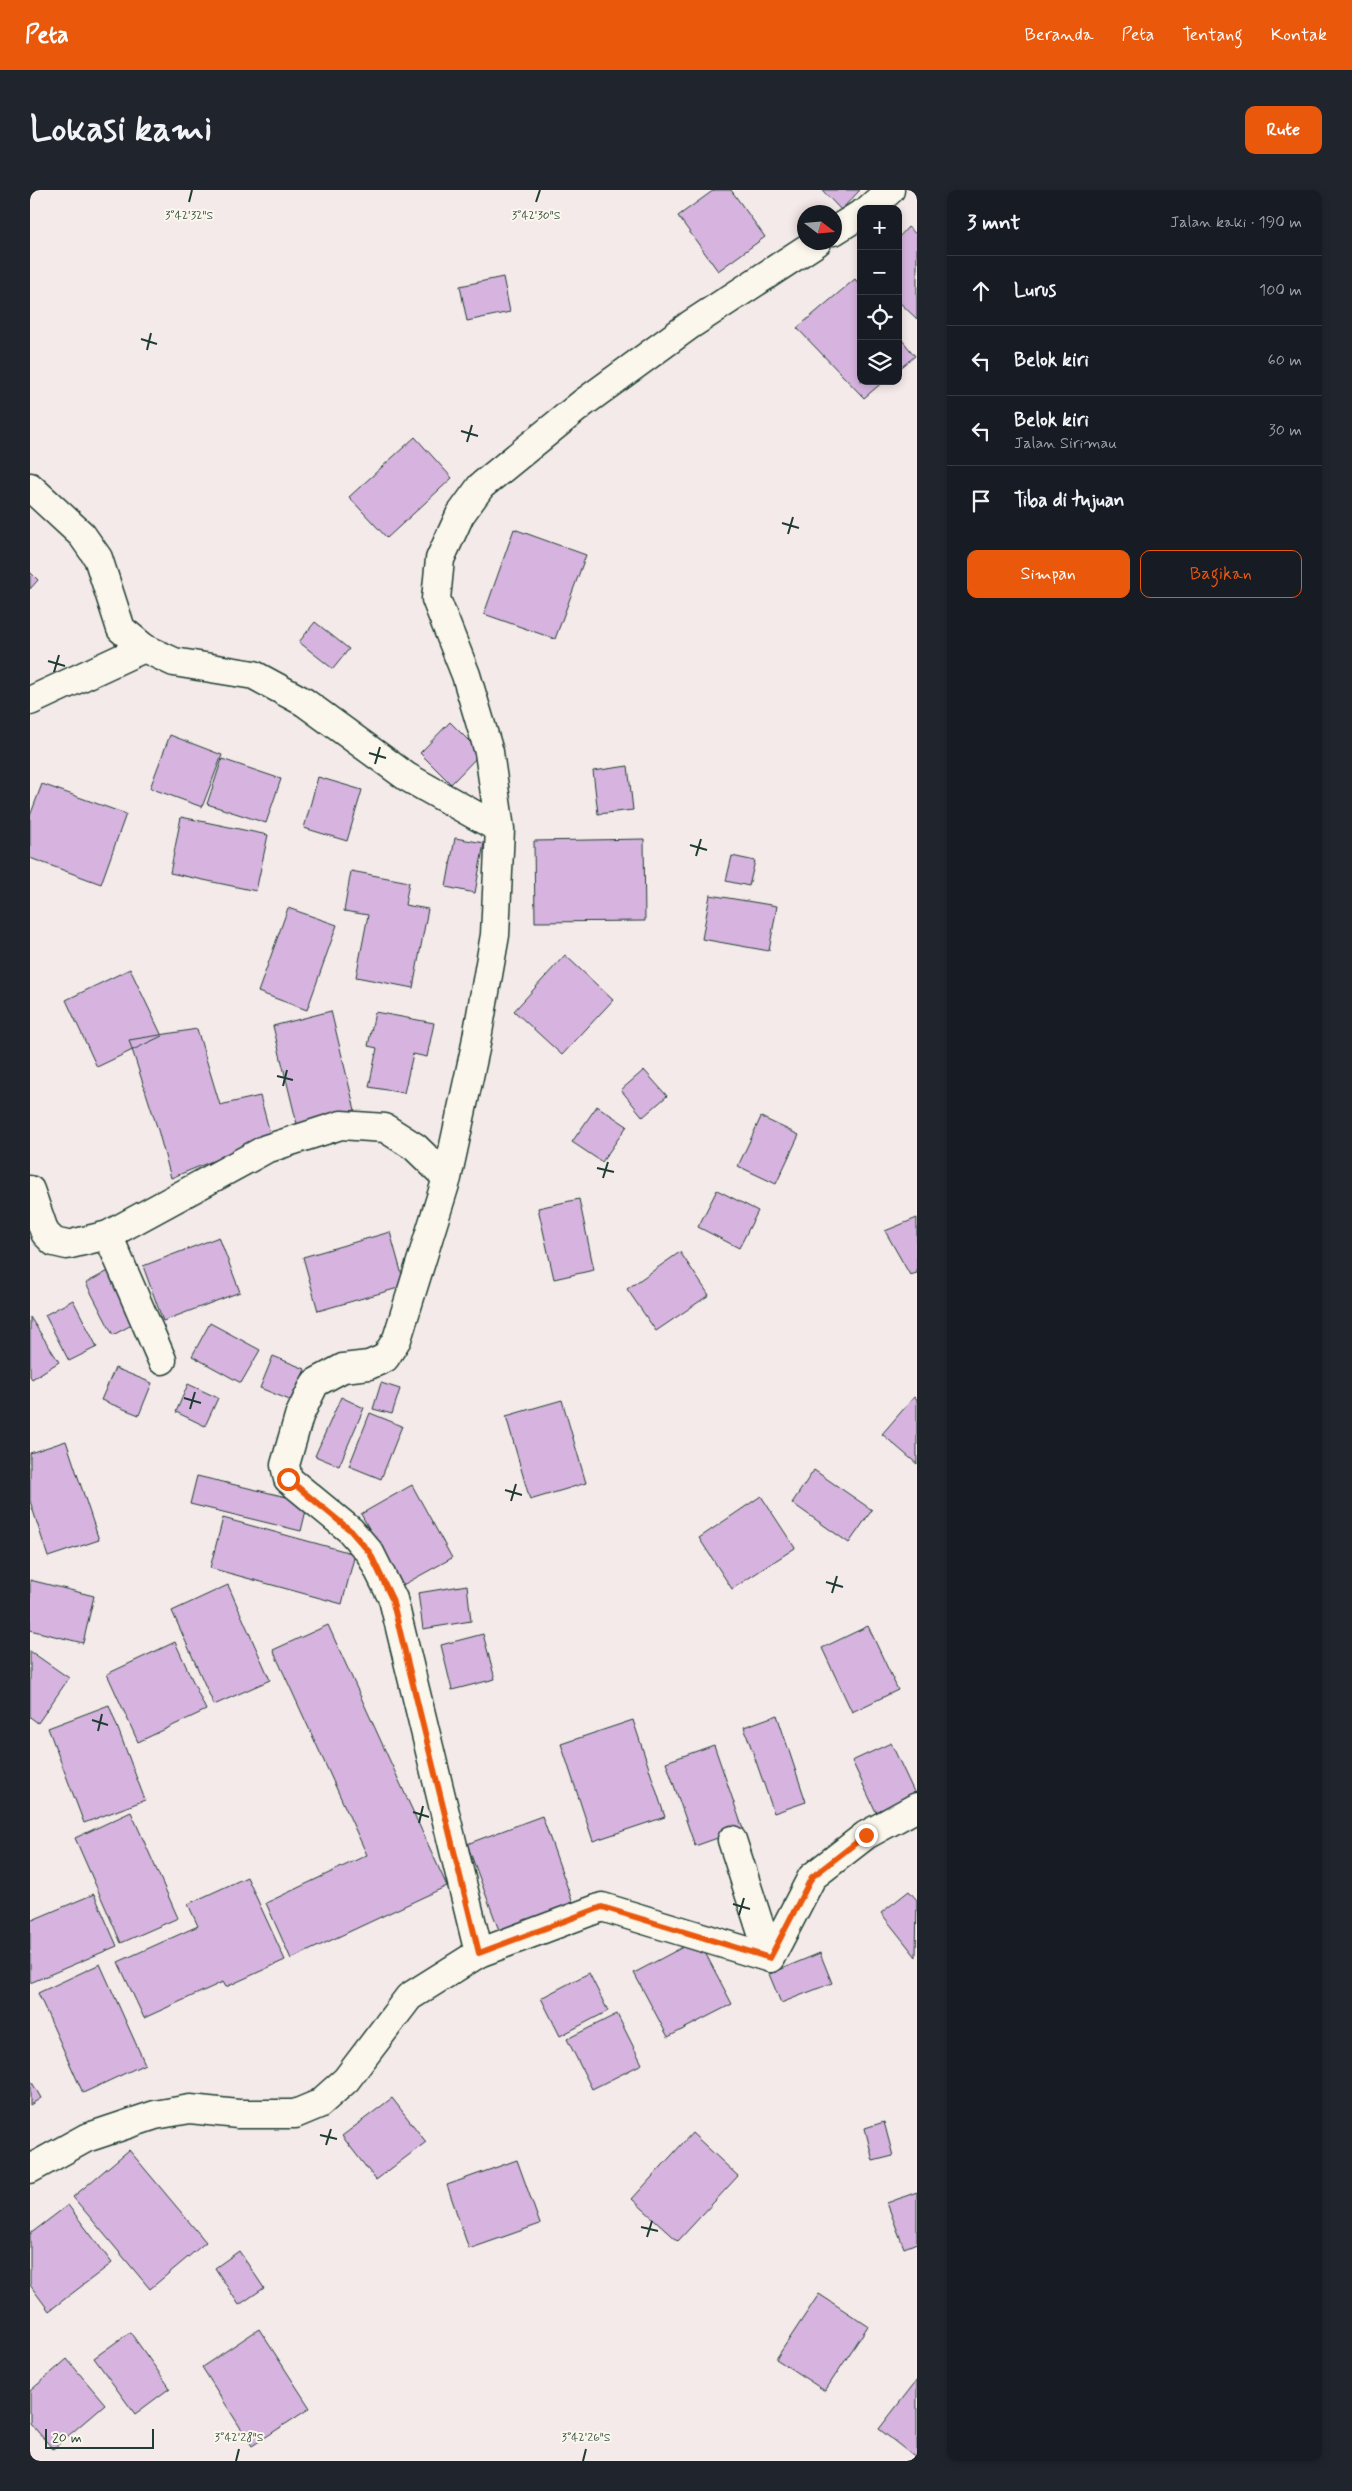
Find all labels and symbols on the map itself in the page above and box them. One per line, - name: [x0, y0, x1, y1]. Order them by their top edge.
- north arrow: [797, 205, 842, 250]
- text: 3°42'32"S: [165, 208, 213, 224]
- text: 3°42'30"S: [512, 208, 561, 224]
- route start: [277, 1468, 300, 1491]
- route end: [855, 1824, 878, 1847]
- scale bar: [45, 2426, 154, 2449]
- text: 3°42'28"S: [215, 2430, 264, 2446]
- text: 3°42'26"S: [562, 2430, 611, 2446]

